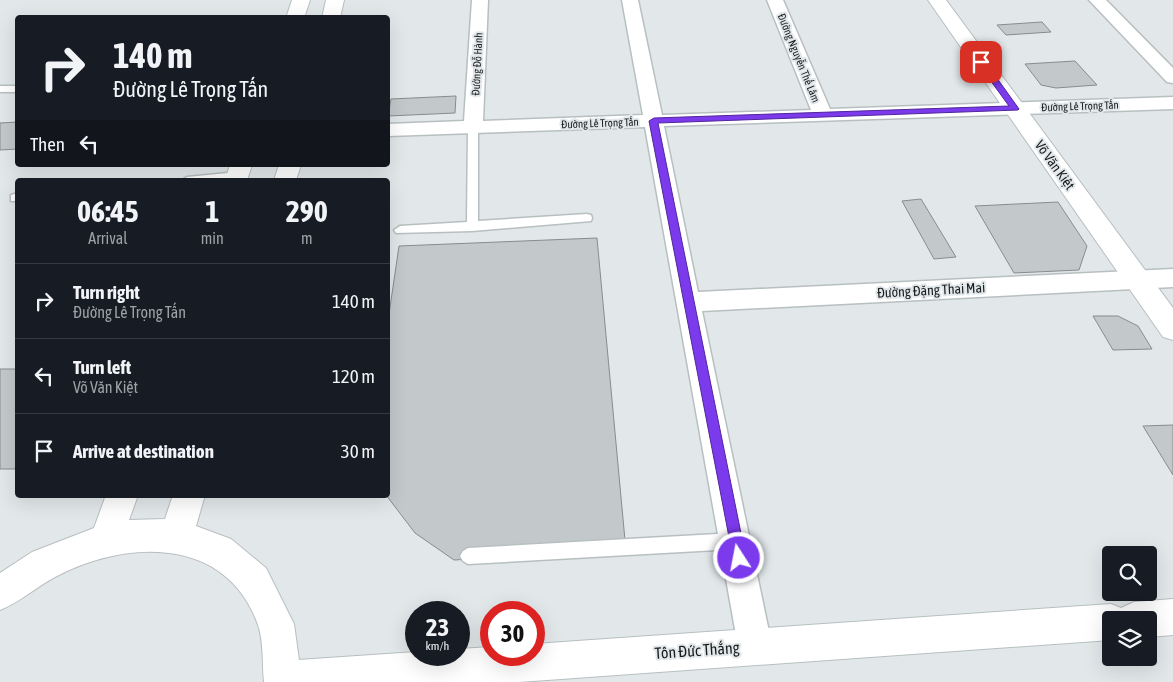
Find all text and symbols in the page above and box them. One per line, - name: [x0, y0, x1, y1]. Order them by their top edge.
- street label: Đường Nguyễn Thế Lâm: [776, 12, 822, 104]
- street label: Đường Đỗ Hành: [469, 32, 485, 96]
- icon: right: [30, 35, 95, 100]
- text: 140 m: [113, 35, 192, 75]
- pin: [960, 41, 1002, 83]
- icon: arrive: [967, 48, 995, 76]
- text: Đường Lê Trọng Tấn: [113, 76, 268, 102]
- street label: Đường Lê Trọng Tấn: [1041, 99, 1119, 114]
- street label: Đường Lê Trọng Tấn: [561, 116, 639, 131]
- icon: left: [75, 130, 103, 158]
- text: Then: [30, 133, 65, 155]
- street label: Võ Văn Kiệt: [1032, 137, 1078, 193]
- text: 06:45: [77, 194, 139, 228]
- text: 1: [205, 194, 219, 228]
- text: 290: [286, 194, 328, 228]
- text: Arrival: [88, 229, 127, 247]
- text: min: [201, 229, 224, 247]
- text: m: [301, 229, 313, 247]
- street label: Đường Đặng Thai Mai: [876, 279, 986, 301]
- text: Turn right: [73, 281, 140, 303]
- icon: right: [30, 287, 58, 315]
- text: 140 m: [332, 290, 375, 312]
- text: Đường Lê Trọng Tấn: [73, 303, 186, 321]
- text: Turn left: [73, 356, 131, 378]
- icon: left: [30, 362, 58, 390]
- text: 120 m: [332, 365, 375, 387]
- text: Võ Văn Kiệt: [73, 378, 138, 396]
- icon: arrive: [30, 437, 58, 465]
- text: Arrive at destination: [73, 440, 214, 462]
- text: 30 m: [341, 440, 375, 462]
- position arrow: [712, 531, 764, 583]
- map controls: [1102, 546, 1157, 666]
- button: search: [1102, 546, 1157, 601]
- speed limit sign: 30: [480, 601, 545, 666]
- button: layers: [1102, 611, 1157, 666]
- text: 23: [426, 613, 449, 641]
- street label: Tôn Đức Thắng: [654, 638, 740, 663]
- text: km/h: [426, 639, 449, 653]

